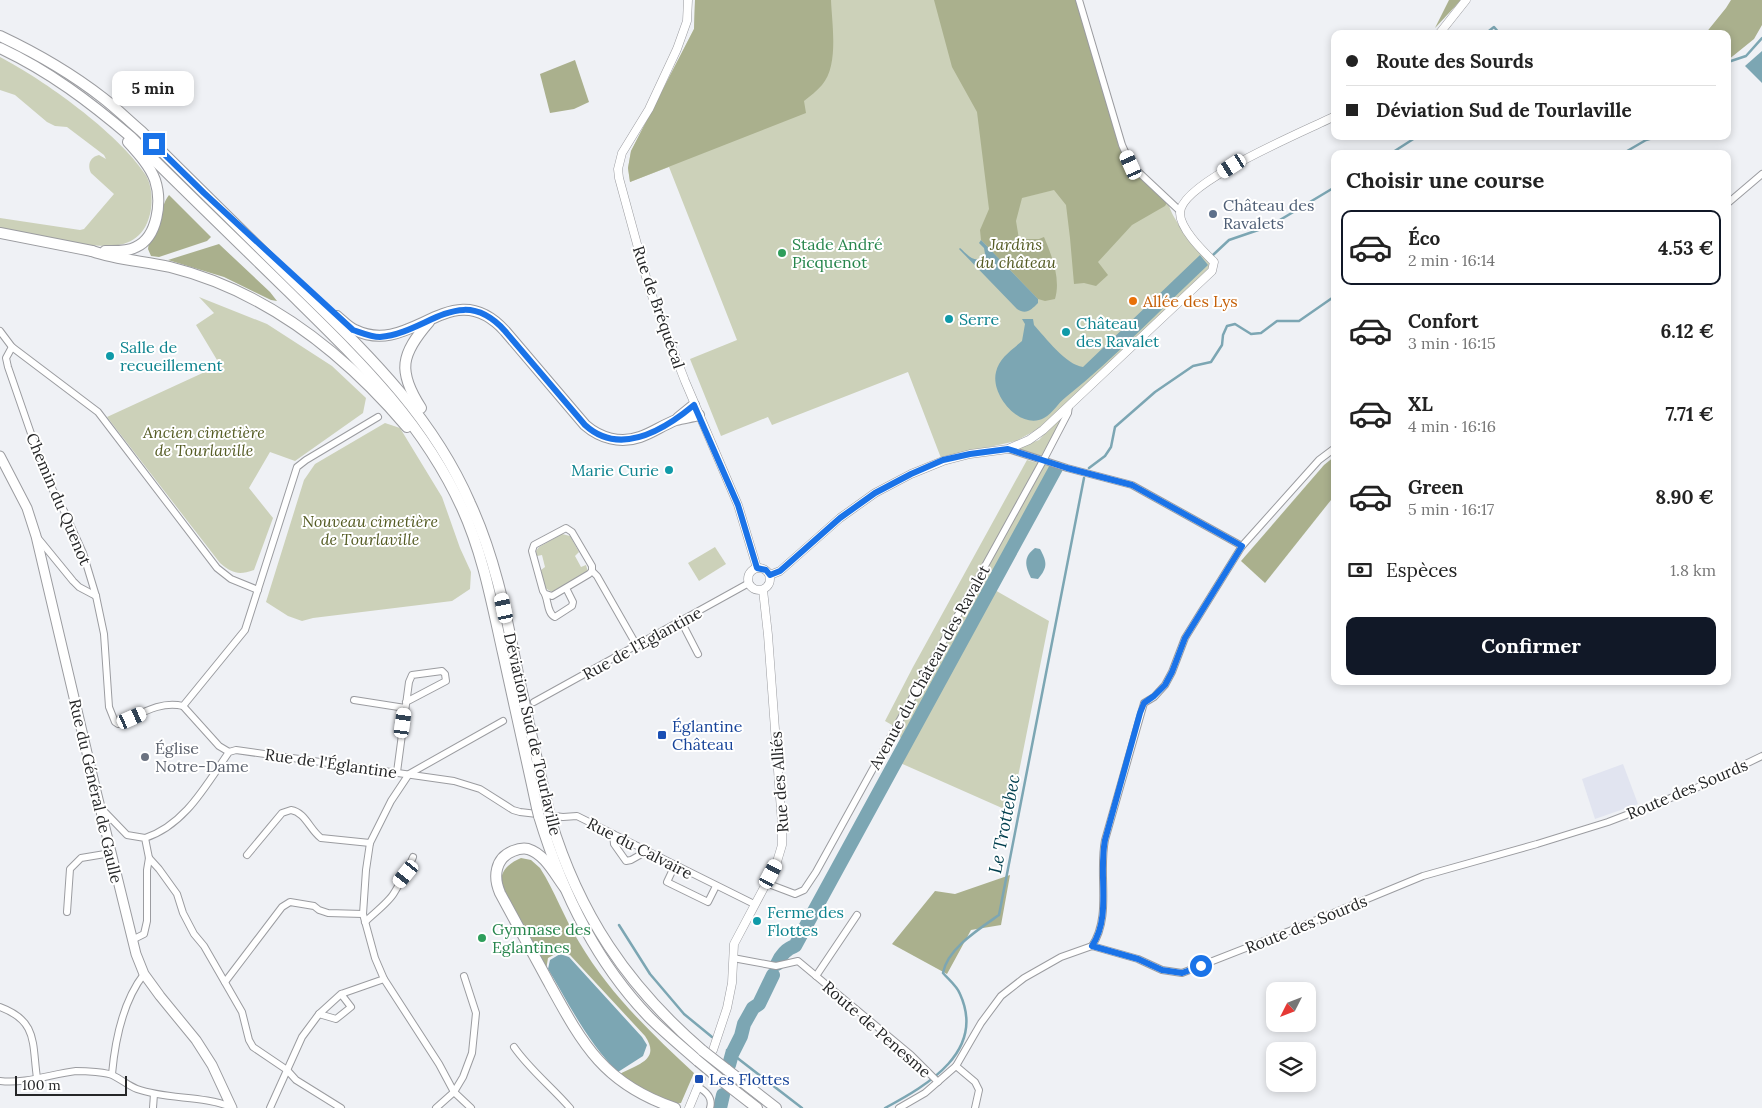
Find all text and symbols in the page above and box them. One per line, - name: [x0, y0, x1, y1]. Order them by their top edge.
- text: Route des Sourds: [1376, 49, 1533, 73]
- callout: 5 min: [113, 72, 195, 106]
- text: 5 min: [131, 78, 175, 98]
- text: Déviation Sud de Tourlaville: [1376, 98, 1632, 122]
- route end: [143, 133, 165, 155]
- car: [1118, 148, 1143, 182]
- car: [1215, 152, 1248, 180]
- text: Choisir une course: [1346, 166, 1544, 194]
- place label: Château des Ravalets: [1223, 195, 1314, 233]
- marker: Château des Ravalets: [1207, 208, 1219, 220]
- icon: car: [1348, 225, 1393, 270]
- text: Éco: [1408, 226, 1440, 250]
- place label: Stade André Picquenot: [792, 234, 883, 272]
- park label: Jardins du château: [976, 234, 1056, 272]
- text: 4.53 €: [1658, 236, 1714, 260]
- street label: Rue de Bréquécal: [629, 243, 689, 371]
- marker: Stade André Picquenot: [776, 247, 788, 259]
- text: 2 min · 16:14: [1408, 250, 1495, 270]
- place label: Allée des Lys: [1142, 291, 1238, 311]
- marker: Allée des Lys: [1127, 295, 1139, 307]
- icon: car: [1348, 308, 1393, 353]
- place label: Serre: [959, 309, 999, 329]
- text: Confort: [1408, 309, 1479, 333]
- marker: Serre: [943, 313, 955, 325]
- place label: Château des Ravalet: [1076, 313, 1160, 351]
- text: 6.12 €: [1660, 319, 1714, 343]
- marker: Château des Ravalet: [1060, 326, 1072, 338]
- text: 3 min · 16:15: [1408, 333, 1496, 353]
- place label: Salle de recueillement: [120, 337, 224, 375]
- marker: Salle de recueillement: [104, 350, 116, 362]
- icon: car: [1348, 391, 1393, 436]
- text: XL: [1408, 392, 1433, 416]
- text: 7.71 €: [1665, 402, 1714, 426]
- text: 4 min · 16:16: [1408, 416, 1496, 436]
- park label: Ancien cimetière de Tourlaville: [142, 422, 265, 460]
- street label: Chemin du Quenot: [22, 430, 96, 569]
- place label: Marie Curie: [571, 460, 659, 480]
- marker: Marie Curie: [663, 464, 675, 476]
- icon: car: [1348, 474, 1393, 519]
- text: Green: [1408, 475, 1464, 499]
- text: 8.90 €: [1655, 485, 1714, 509]
- text: 5 min · 16:17: [1408, 499, 1494, 519]
- park label: Nouveau cimetière de Tourlaville: [302, 511, 438, 549]
- icon: cash: [1346, 556, 1374, 584]
- text: Espèces: [1386, 558, 1457, 582]
- text: 1.8 km: [1670, 560, 1716, 580]
- street label: Avenue du Château des Ravalet: [864, 561, 994, 774]
- car: [493, 592, 514, 624]
- street label: Rue de l'Eglantine: [579, 602, 705, 684]
- button: Confirmer: [1346, 617, 1716, 675]
- street label: Déviation Sud de Tourlaville: [500, 631, 566, 838]
- street label: Rue du Général de Gaulle: [65, 697, 127, 885]
- car: [115, 705, 148, 731]
- car: [393, 707, 412, 739]
- place label: Églantine Château: [672, 716, 743, 754]
- marker: Églantine Château: [656, 729, 668, 741]
- street label: Rue des Alliés: [765, 731, 793, 833]
- place label: Église Notre-Dame: [155, 738, 249, 776]
- street label: Rue de l'Églantine: [264, 744, 399, 782]
- marker: Église Notre-Dame: [139, 751, 151, 763]
- street label: Route des Sourds: [1623, 754, 1751, 824]
- water label: Le Trottebec: [983, 772, 1025, 876]
- street label: Rue du Calvaire: [584, 813, 696, 883]
- car: [757, 857, 784, 891]
- car: [390, 858, 421, 890]
- street label: Route des Sourds: [1242, 890, 1370, 958]
- place label: Ferme des Flottes: [767, 902, 844, 940]
- marker: Ferme des Flottes: [751, 915, 763, 927]
- place label: Gymnase des Eglantines: [492, 919, 591, 957]
- marker: Gymnase des Eglantines: [476, 932, 488, 944]
- route start: [1190, 955, 1212, 977]
- street label: Route de Penesme: [819, 976, 936, 1082]
- north arrow: [1266, 982, 1316, 1032]
- map controls: [1266, 982, 1316, 1092]
- button: layers: [1266, 1042, 1316, 1092]
- place label: Les Flottes: [709, 1069, 790, 1089]
- scale bar: [15, 1073, 128, 1096]
- marker: Les Flottes: [693, 1073, 705, 1085]
- text: 100 m: [22, 1076, 61, 1094]

